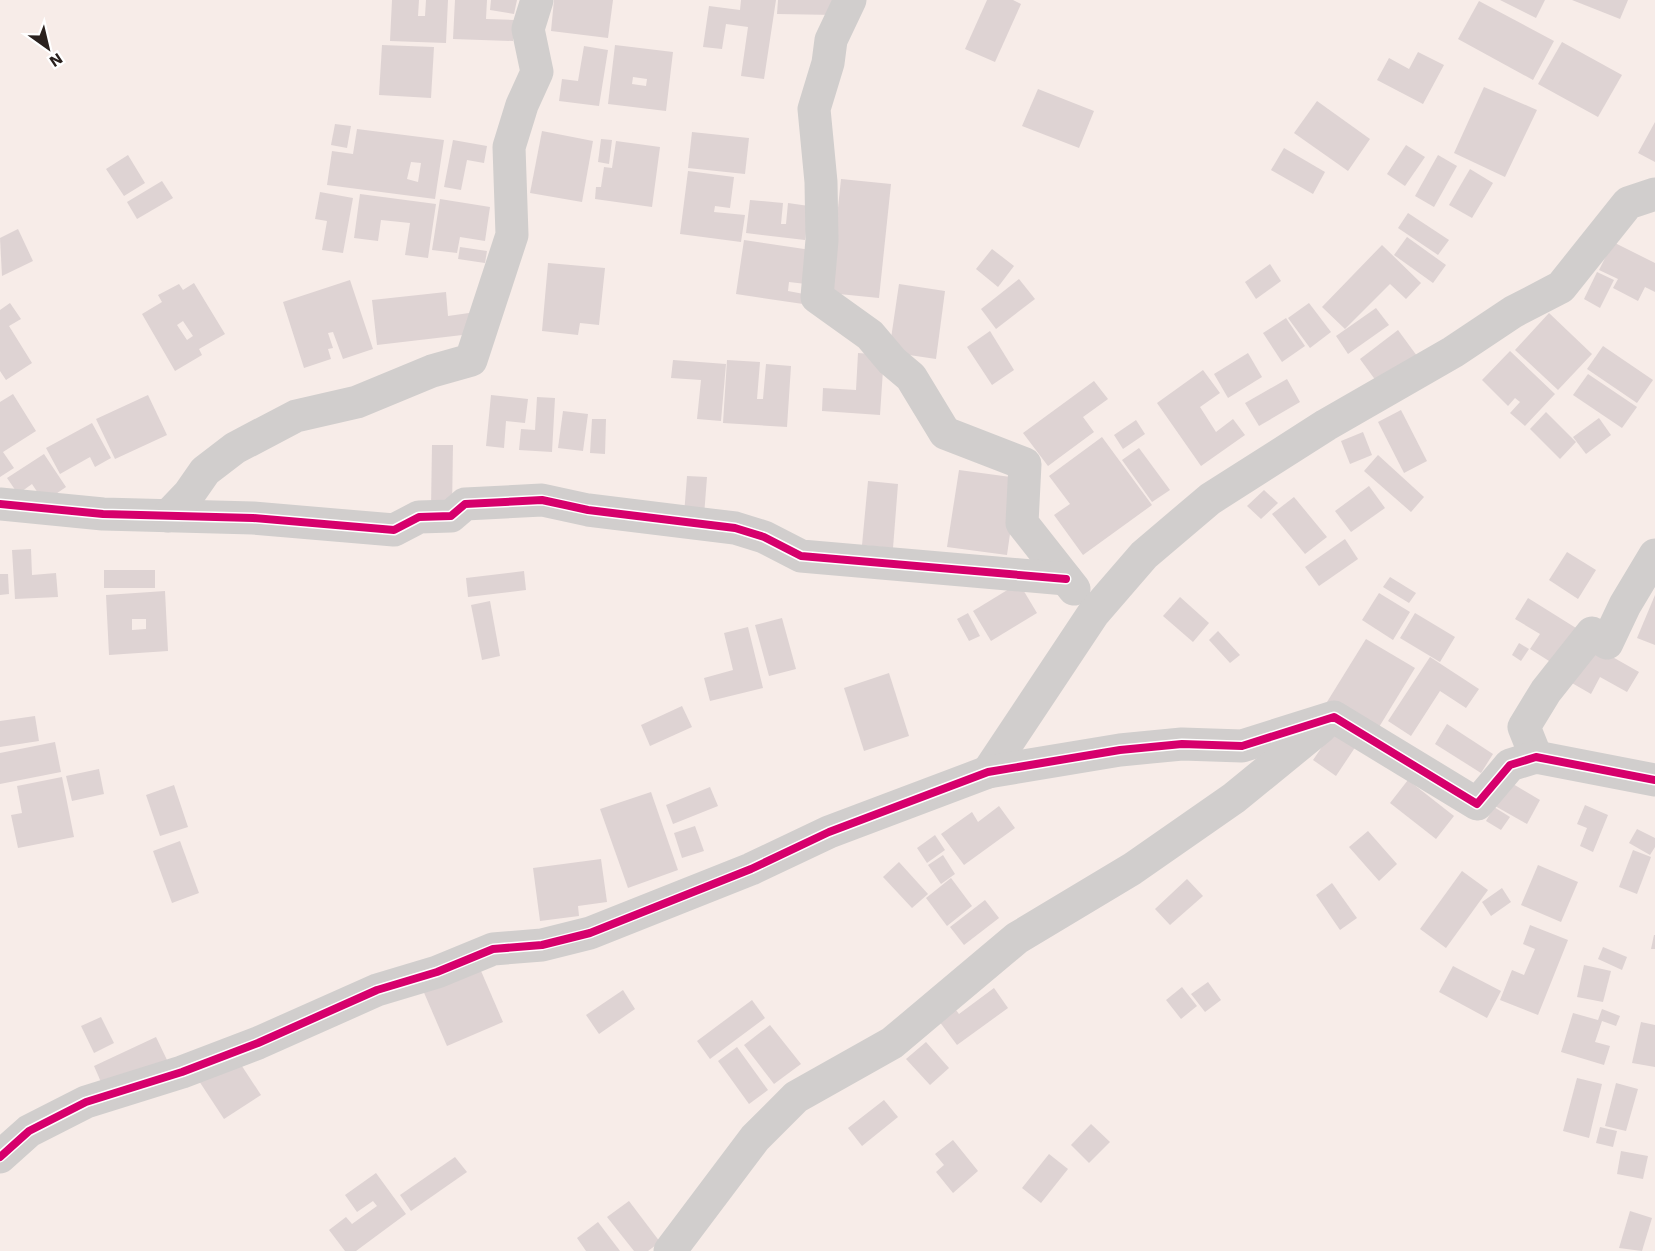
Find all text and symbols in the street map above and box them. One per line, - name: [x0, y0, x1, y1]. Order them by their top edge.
- north arrow: [18, 18, 78, 78]
- text: N: [46, 49, 66, 71]

